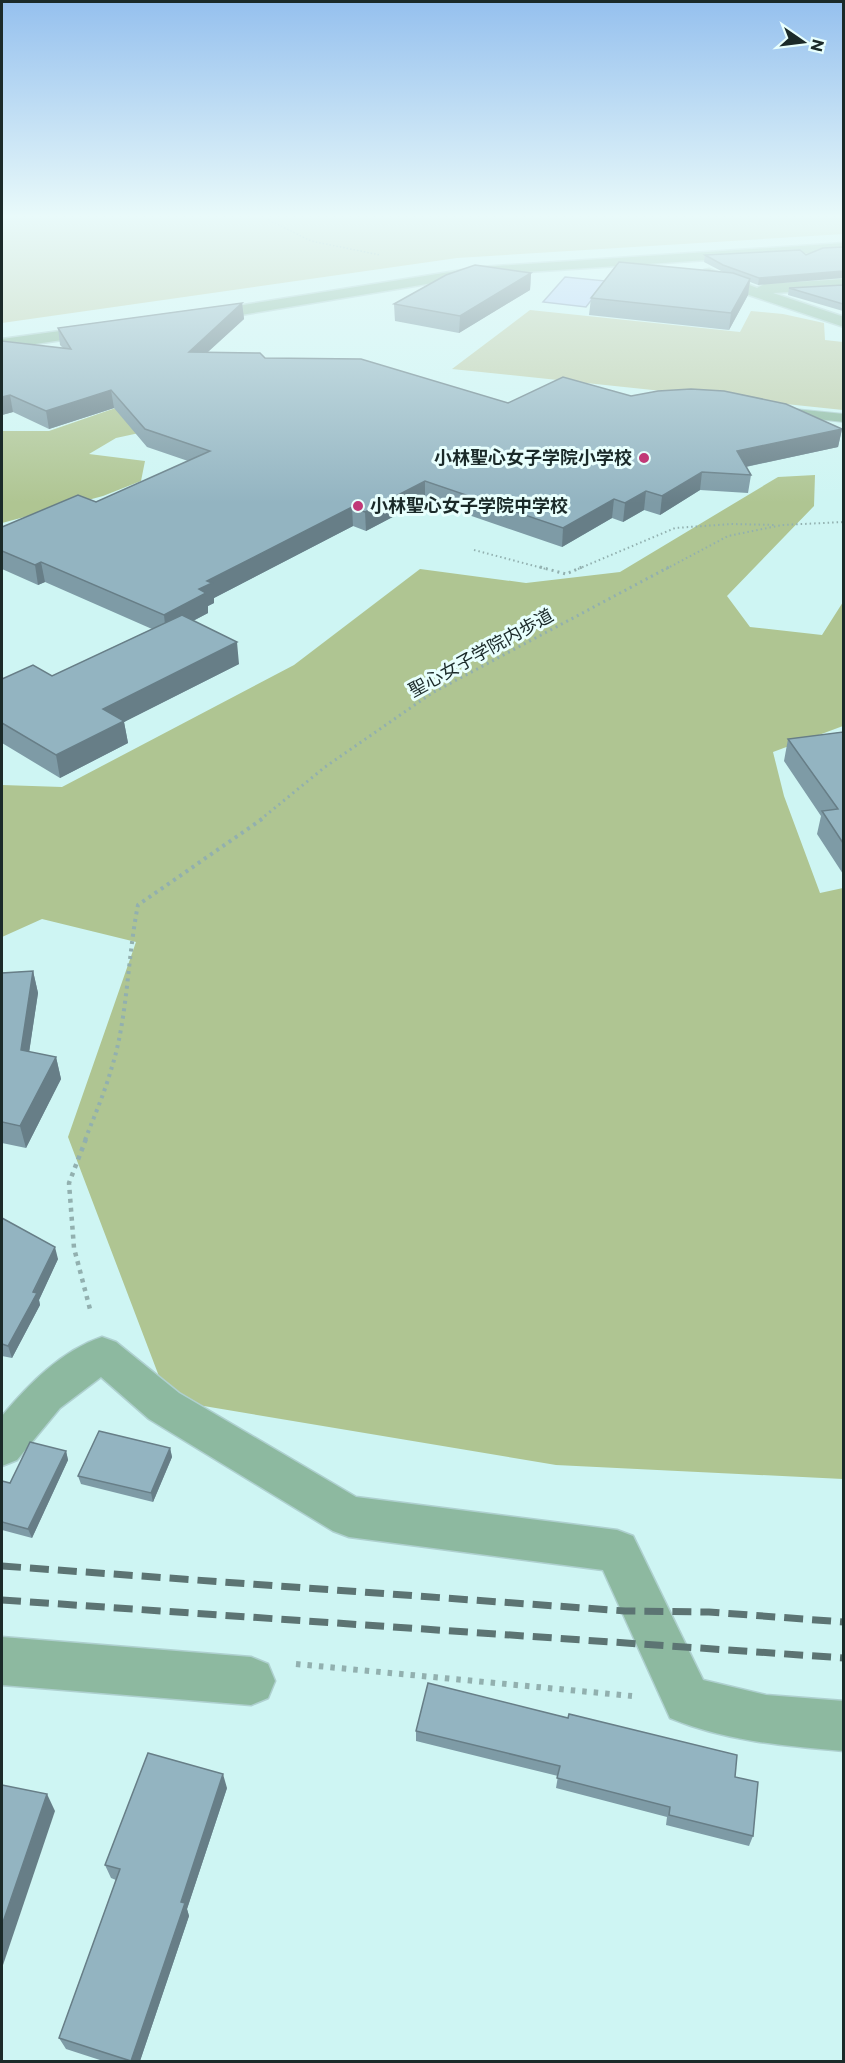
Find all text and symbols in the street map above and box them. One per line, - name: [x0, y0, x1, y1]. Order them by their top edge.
- north arrow: [773, 12, 833, 72]
- text: N: [807, 38, 829, 54]
- place label: 小林聖心女子学院小学校: [434, 446, 632, 468]
- marker: 小林聖心女子学院小学校: [637, 451, 651, 465]
- place label: 小林聖心女子学院中学校: [370, 494, 568, 516]
- marker: 小林聖心女子学院中学校: [351, 499, 365, 513]
- street label: 聖心女子学院内歩道: [404, 603, 557, 701]

